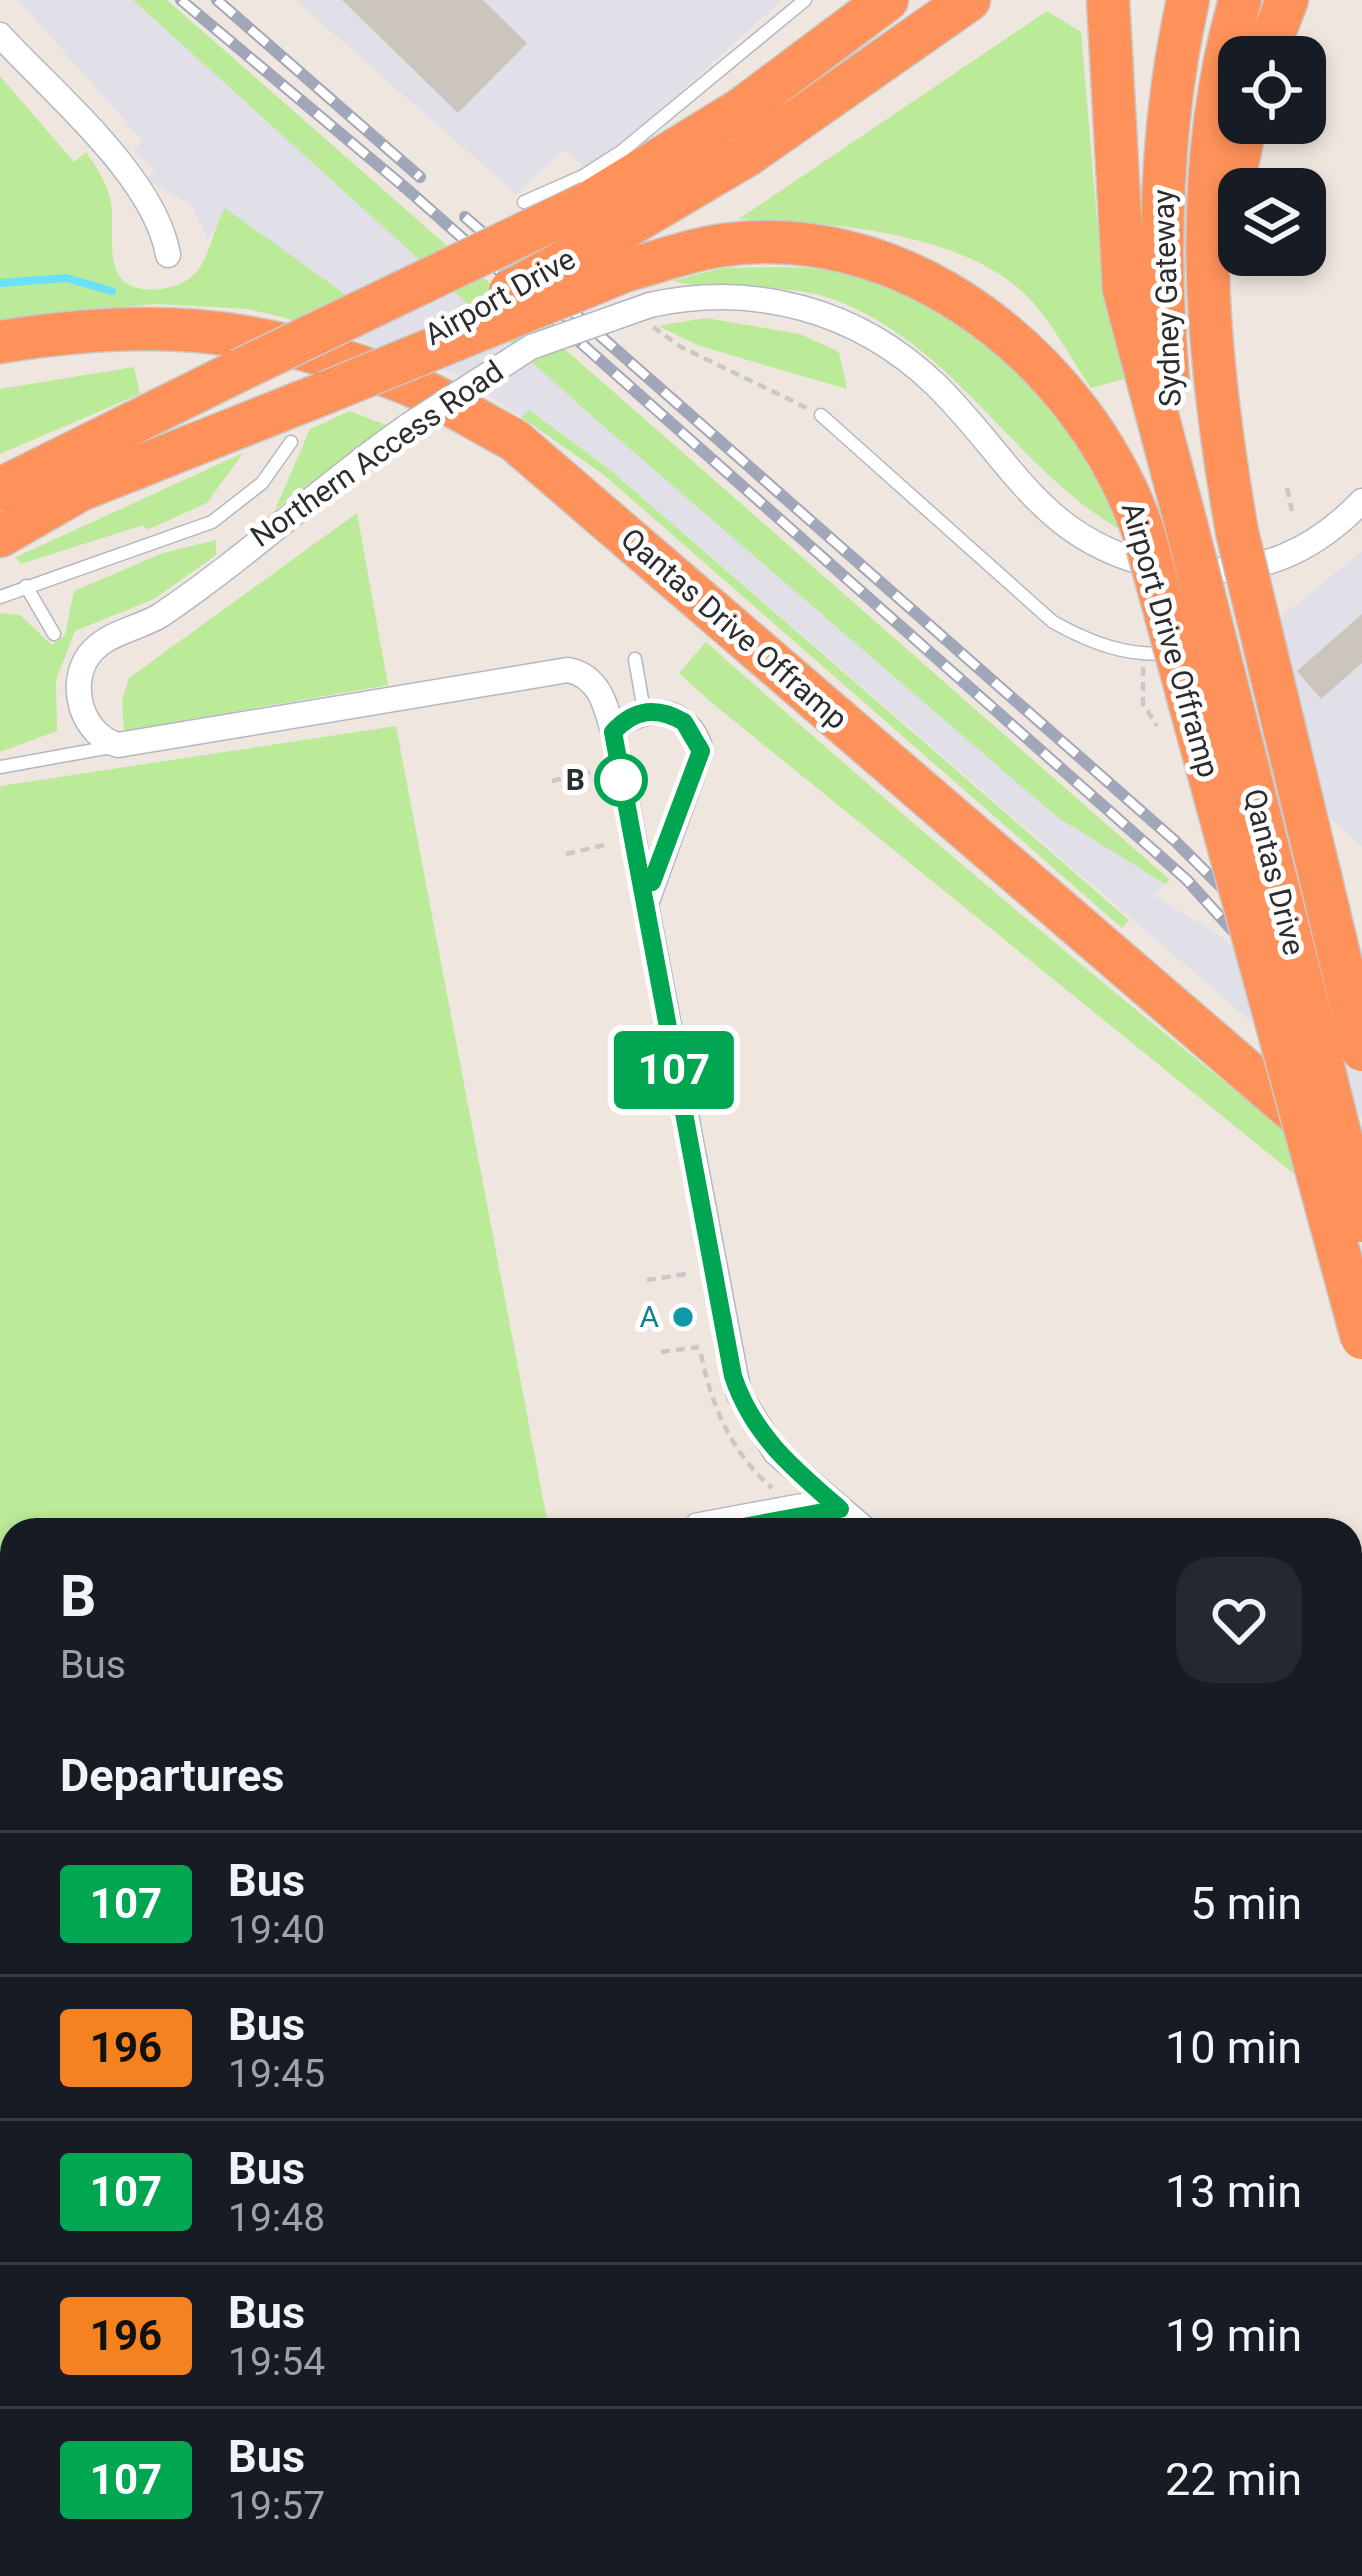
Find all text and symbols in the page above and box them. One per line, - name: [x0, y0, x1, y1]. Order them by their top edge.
- map controls: [1218, 36, 1326, 276]
- button: locate: [1218, 36, 1326, 144]
- button: layers: [1218, 168, 1326, 276]
- street label: Sydney Gateway: [1145, 188, 1188, 408]
- street label: Airport Drive: [418, 241, 581, 352]
- street label: Northern Access Road: [244, 353, 510, 554]
- street label: Airport Drive Offramp: [1114, 498, 1227, 781]
- street label: Qantas Drive Offramp: [614, 521, 854, 736]
- marker: B: [596, 755, 646, 805]
- place label: B: [566, 762, 585, 797]
- street label: Qantas Drive: [1237, 785, 1312, 959]
- line badge: 107: [605, 1031, 743, 1109]
- text: 107: [638, 1045, 710, 1094]
- place label: A: [639, 1299, 659, 1334]
- marker: A: [670, 1304, 696, 1330]
- button: heart: [1176, 1557, 1302, 1683]
- text: B: [60, 1563, 96, 1630]
- text: Bus: [60, 1642, 126, 1688]
- text: Departures: [60, 1749, 284, 1802]
- text: Bus: [228, 1854, 305, 1907]
- text: 5 min: [1190, 1877, 1302, 1930]
- text: 107: [90, 1879, 162, 1928]
- text: 19:40: [228, 1907, 325, 1953]
- text: Bus: [228, 1998, 305, 2051]
- text: 10 min: [1165, 2021, 1302, 2074]
- text: 196: [90, 2023, 162, 2072]
- text: 19:45: [228, 2051, 325, 2097]
- text: Bus: [228, 2142, 305, 2195]
- text: 13 min: [1165, 2165, 1302, 2218]
- text: 107: [90, 2167, 162, 2216]
- text: 19:48: [228, 2195, 325, 2241]
- text: Bus: [228, 2286, 305, 2339]
- text: 19 min: [1165, 2309, 1302, 2362]
- text: 196: [90, 2311, 162, 2360]
- text: 19:54: [228, 2339, 325, 2385]
- text: Bus: [228, 2430, 305, 2483]
- text: 22 min: [1165, 2453, 1302, 2506]
- text: 107: [90, 2455, 162, 2504]
- text: 19:57: [228, 2483, 325, 2529]

